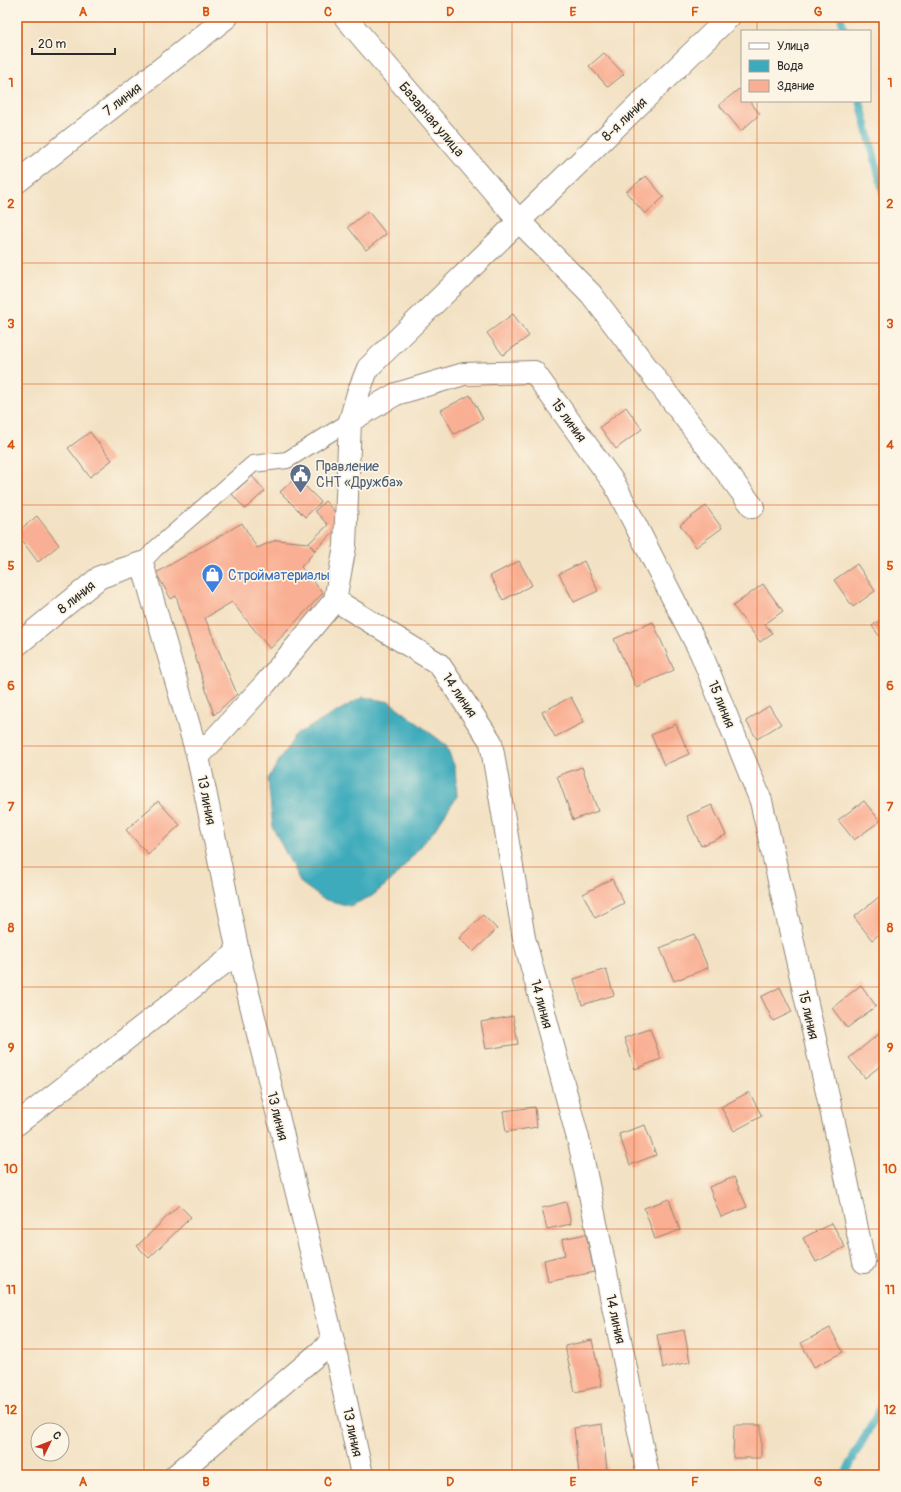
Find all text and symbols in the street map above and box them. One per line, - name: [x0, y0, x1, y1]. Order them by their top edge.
- text: A: [79, 4, 88, 20]
- text: B: [202, 4, 210, 20]
- text: C: [324, 4, 332, 20]
- text: D: [446, 4, 454, 20]
- text: E: [570, 4, 577, 20]
- text: F: [691, 4, 699, 20]
- text: G: [814, 4, 823, 20]
- scale bar: [32, 30, 115, 56]
- legend: [741, 30, 871, 102]
- text: 20 m: [38, 37, 67, 52]
- text: Улица: [777, 39, 809, 54]
- text: Вода: [777, 59, 803, 74]
- text: 1: [8, 75, 14, 91]
- text: 1: [887, 75, 893, 91]
- street label: Базарная улица: [395, 78, 468, 160]
- street label: 7 линия: [100, 79, 145, 120]
- text: Здание: [777, 79, 814, 94]
- street label: 8-я линия: [598, 94, 650, 145]
- text: 2: [7, 196, 15, 212]
- text: 2: [886, 196, 894, 212]
- text: 3: [7, 316, 15, 332]
- text: 3: [886, 316, 894, 332]
- street label: 15 линия: [547, 395, 590, 445]
- text: 4: [7, 437, 15, 453]
- text: 4: [886, 437, 894, 453]
- place label: Правление СНТ «Дружба»: [316, 458, 403, 491]
- public building icon: Правление СНТ «Дружба»: [288, 461, 314, 494]
- text: 5: [7, 558, 15, 574]
- text: 5: [886, 558, 894, 574]
- shop icon: Стройматериалы: [199, 562, 225, 595]
- place label: Стройматериалы: [228, 567, 330, 584]
- street label: 8 линия: [54, 577, 99, 618]
- street label: 14 линия: [439, 670, 481, 721]
- text: 6: [7, 678, 15, 694]
- street label: 15 линия: [704, 678, 739, 730]
- text: 6: [886, 678, 894, 694]
- street label: 13 линия: [193, 774, 220, 826]
- text: 7: [8, 799, 15, 815]
- text: 7: [887, 799, 894, 815]
- text: 8: [8, 920, 15, 936]
- text: 8: [887, 920, 894, 936]
- street label: 14 линия: [527, 978, 556, 1030]
- street label: 15 линия: [795, 989, 822, 1041]
- text: 9: [8, 1040, 15, 1056]
- text: 9: [887, 1040, 894, 1056]
- street label: 13 линия: [263, 1090, 292, 1142]
- text: 10: [4, 1161, 18, 1177]
- text: 10: [883, 1161, 897, 1177]
- text: 11: [6, 1282, 16, 1298]
- text: 11: [885, 1282, 895, 1298]
- street label: 14 линия: [602, 1293, 629, 1345]
- text: 12: [5, 1402, 17, 1418]
- text: 12: [884, 1402, 896, 1418]
- street label: 13 линия: [339, 1406, 366, 1458]
- north arrow: [30, 1422, 70, 1462]
- text: С: [50, 1429, 64, 1443]
- text: A: [79, 1474, 88, 1490]
- text: B: [202, 1474, 210, 1490]
- text: C: [324, 1474, 332, 1490]
- text: D: [446, 1474, 454, 1490]
- text: E: [570, 1474, 577, 1490]
- text: F: [691, 1474, 699, 1490]
- text: G: [814, 1474, 823, 1490]

